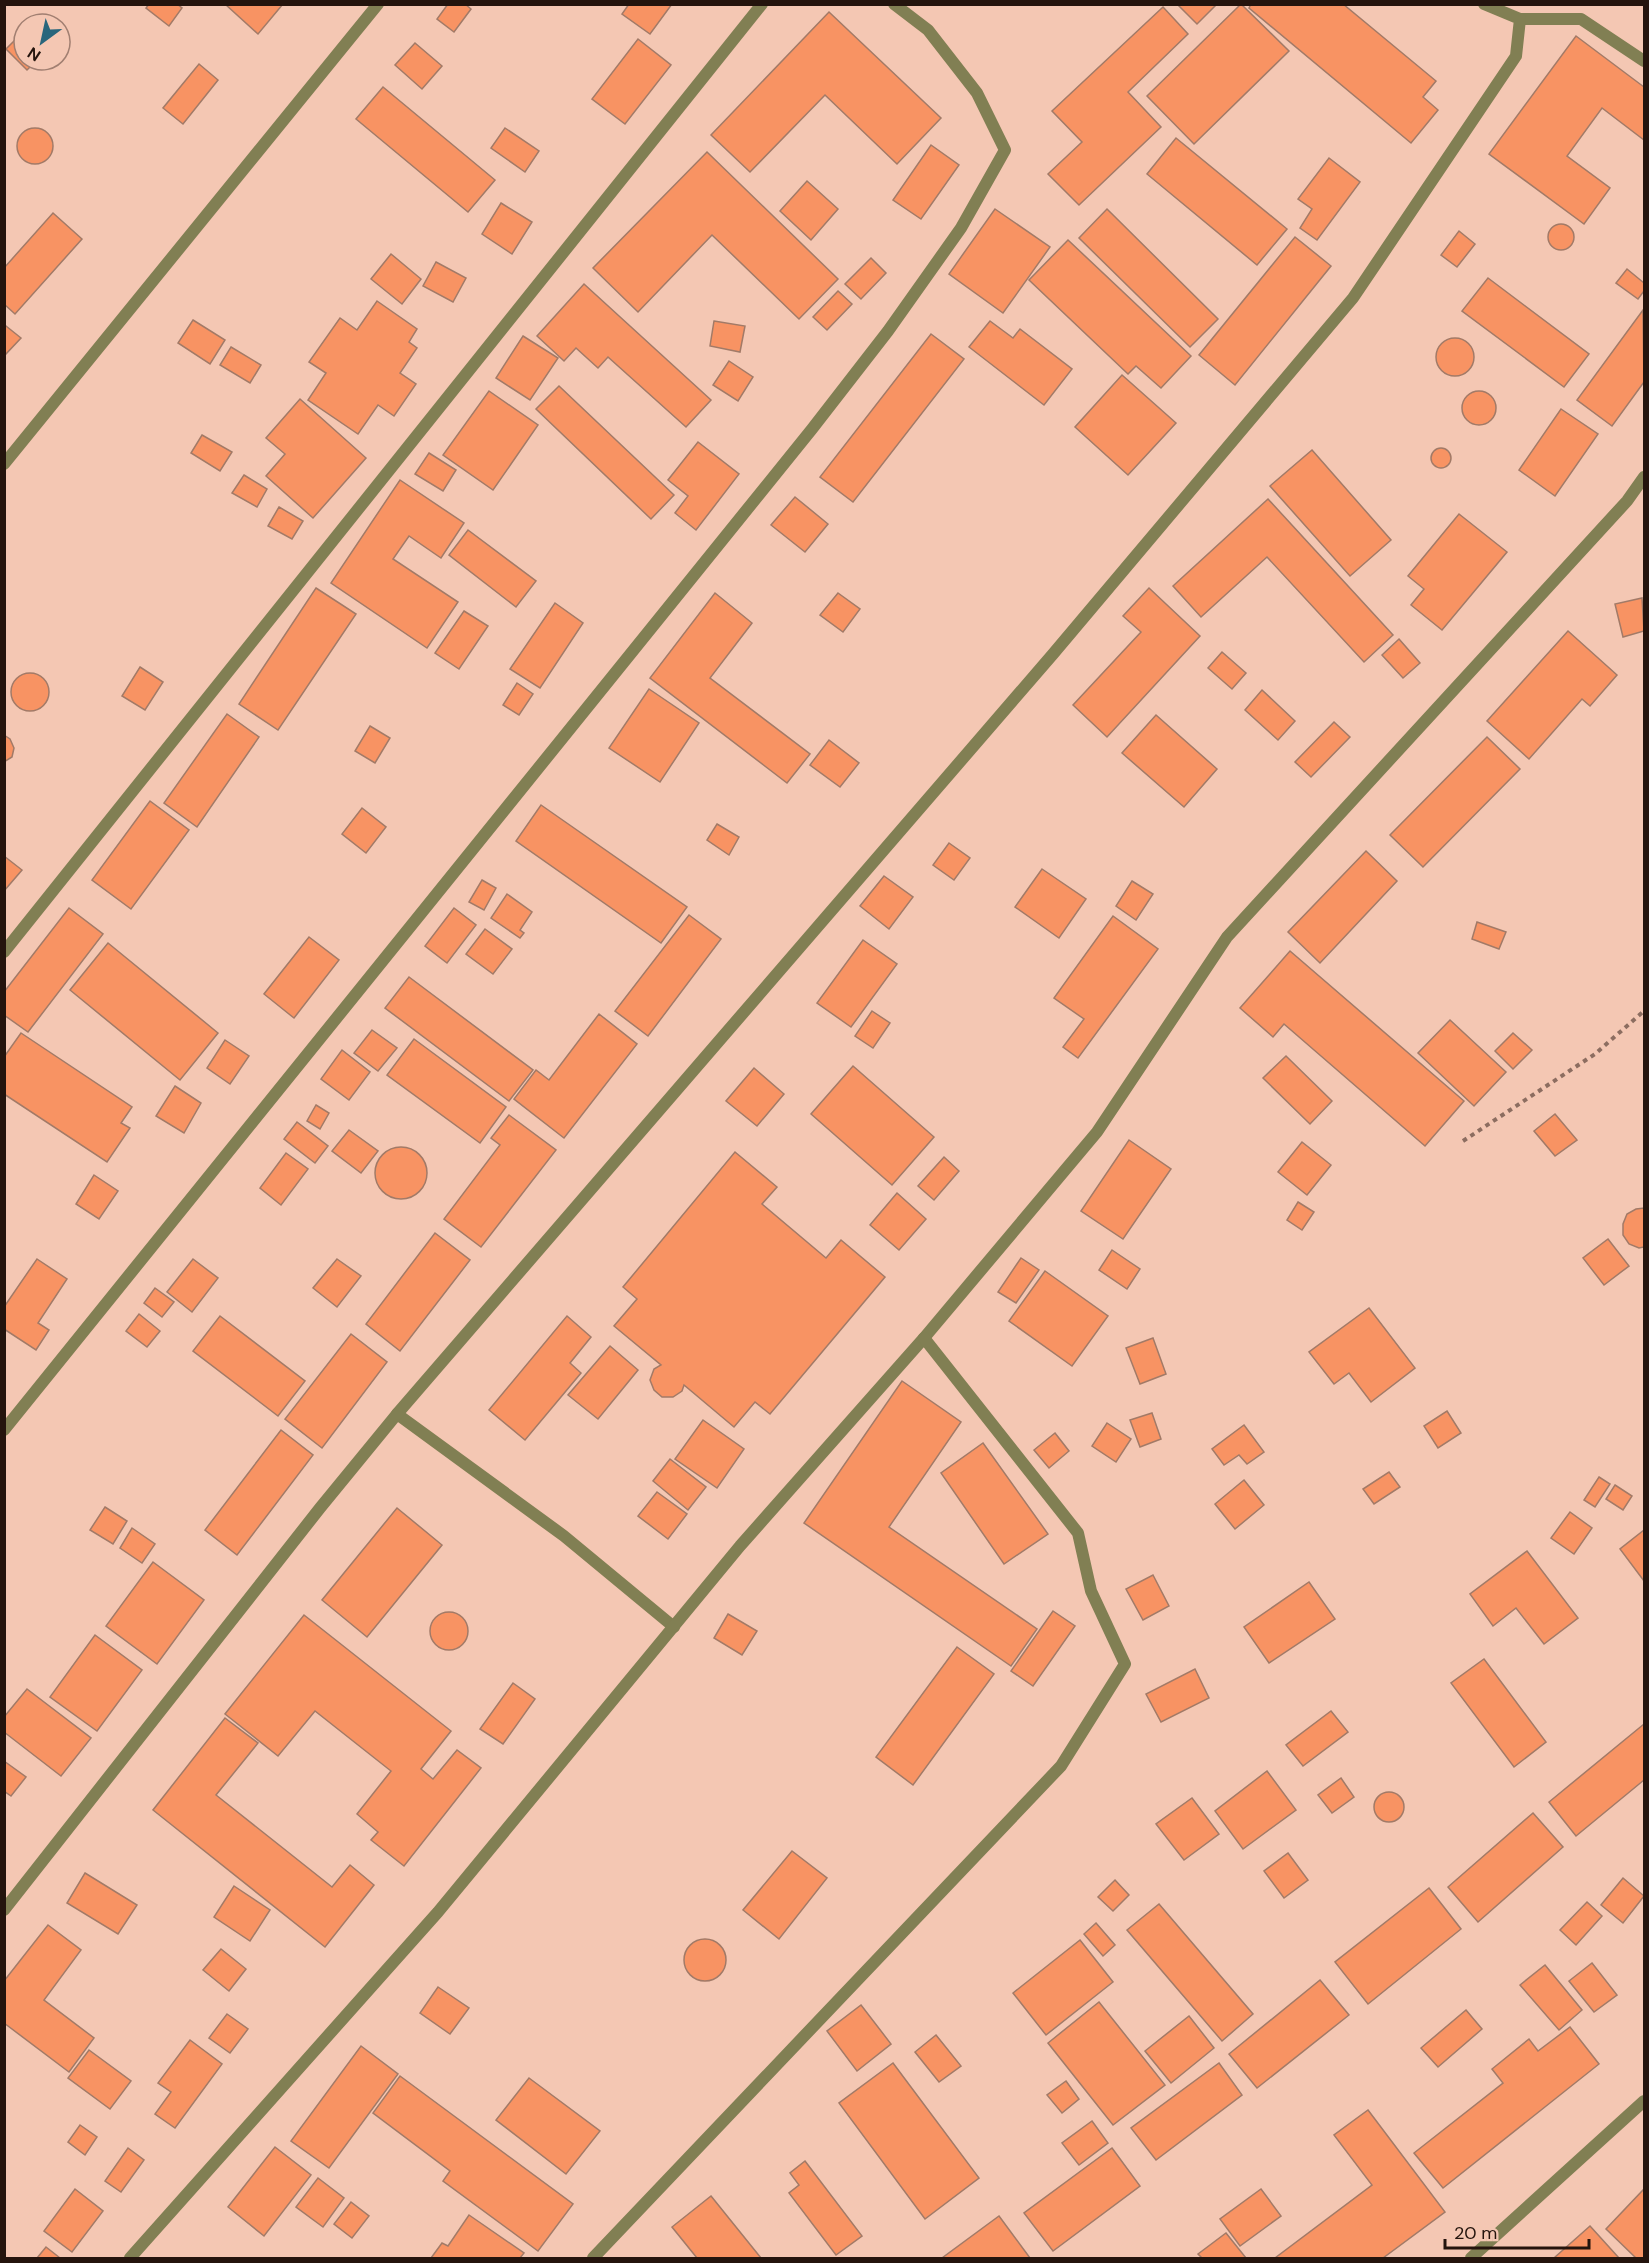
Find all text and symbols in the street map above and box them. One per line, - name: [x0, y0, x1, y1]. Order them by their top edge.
- north arrow: [12, 12, 72, 72]
- text: N: [23, 42, 45, 66]
- scale bar: [1445, 2212, 1589, 2250]
- text: 20 m: [1454, 2221, 1497, 2245]

